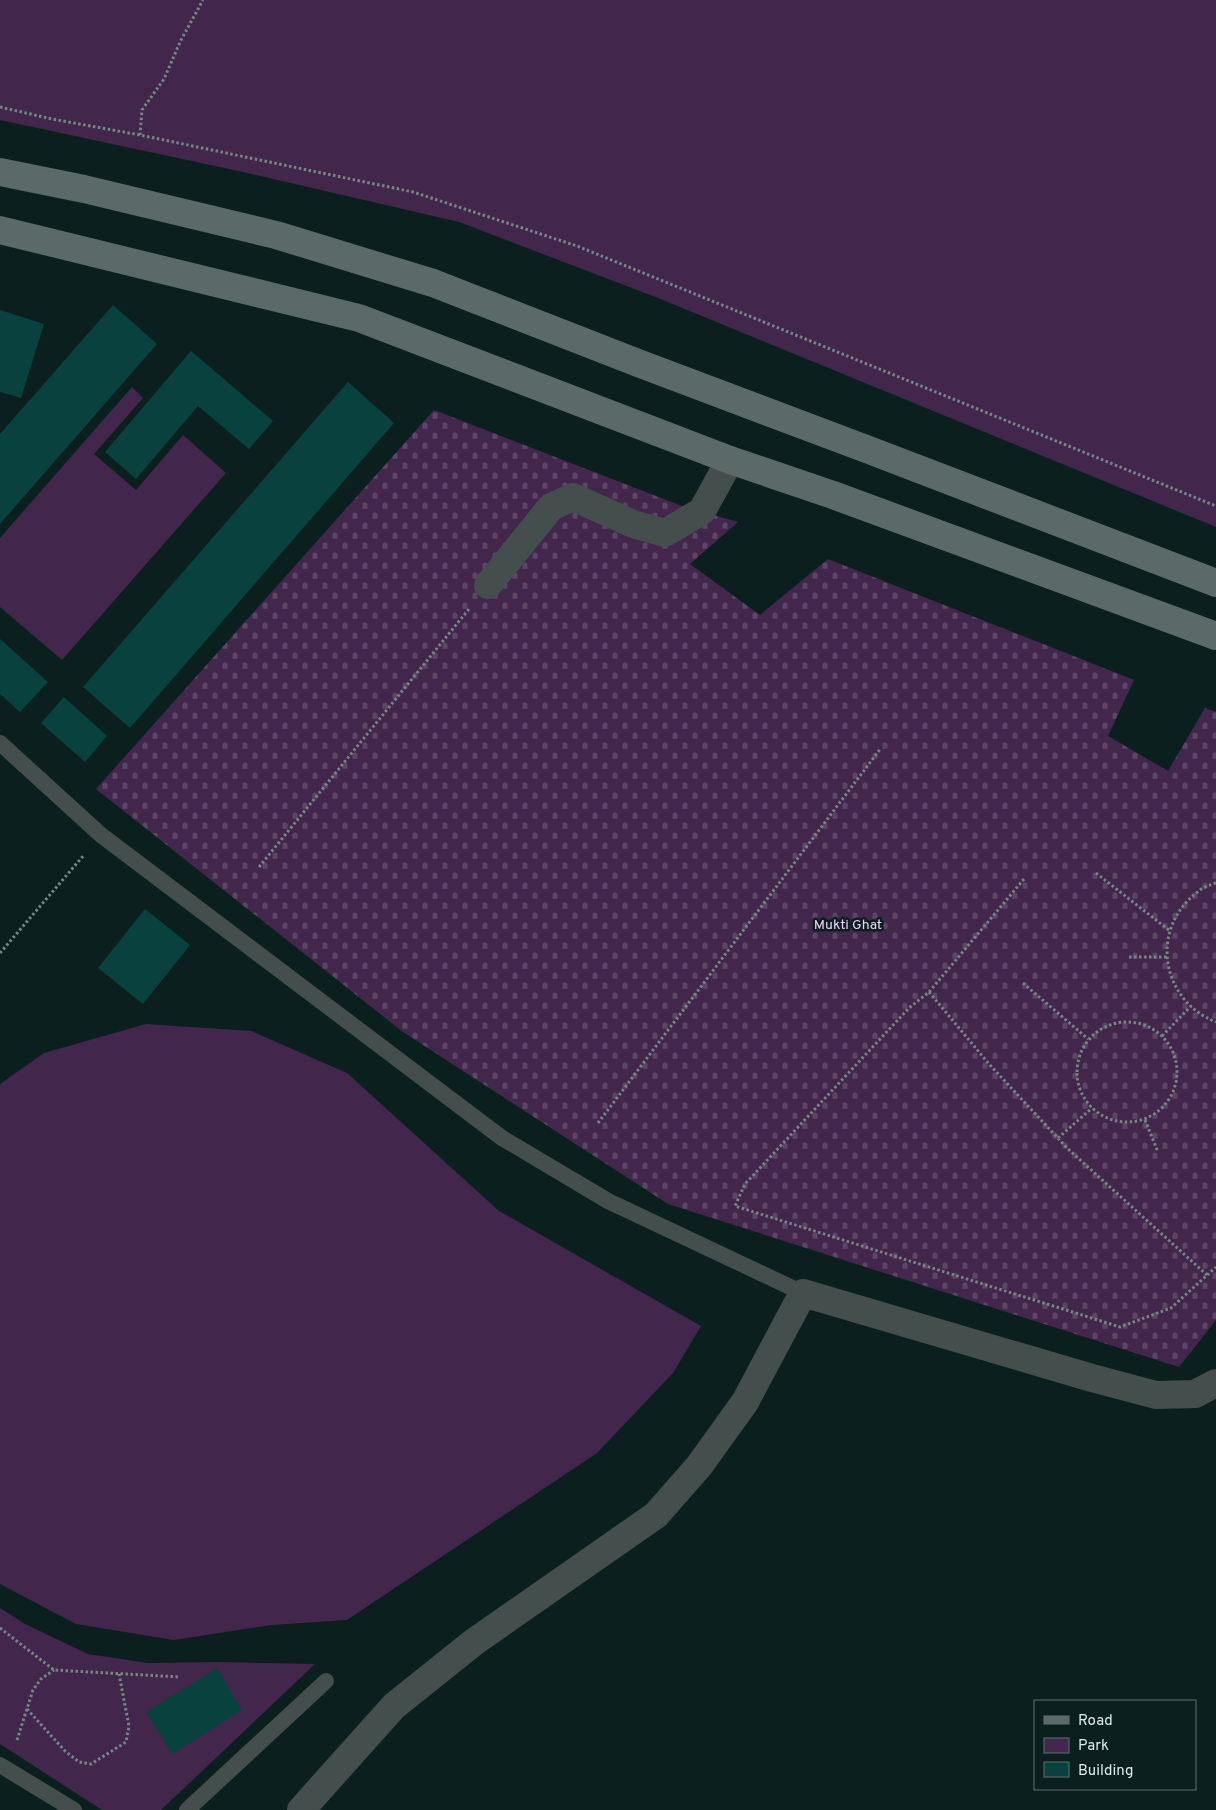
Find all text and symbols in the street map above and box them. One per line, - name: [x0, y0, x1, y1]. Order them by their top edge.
- park label: Mukti Ghat: [814, 917, 882, 934]
- legend: [1034, 1700, 1196, 1790]
- text: Road: [1078, 1712, 1113, 1731]
- text: Park: [1078, 1737, 1109, 1756]
- text: Building: [1078, 1762, 1133, 1781]

